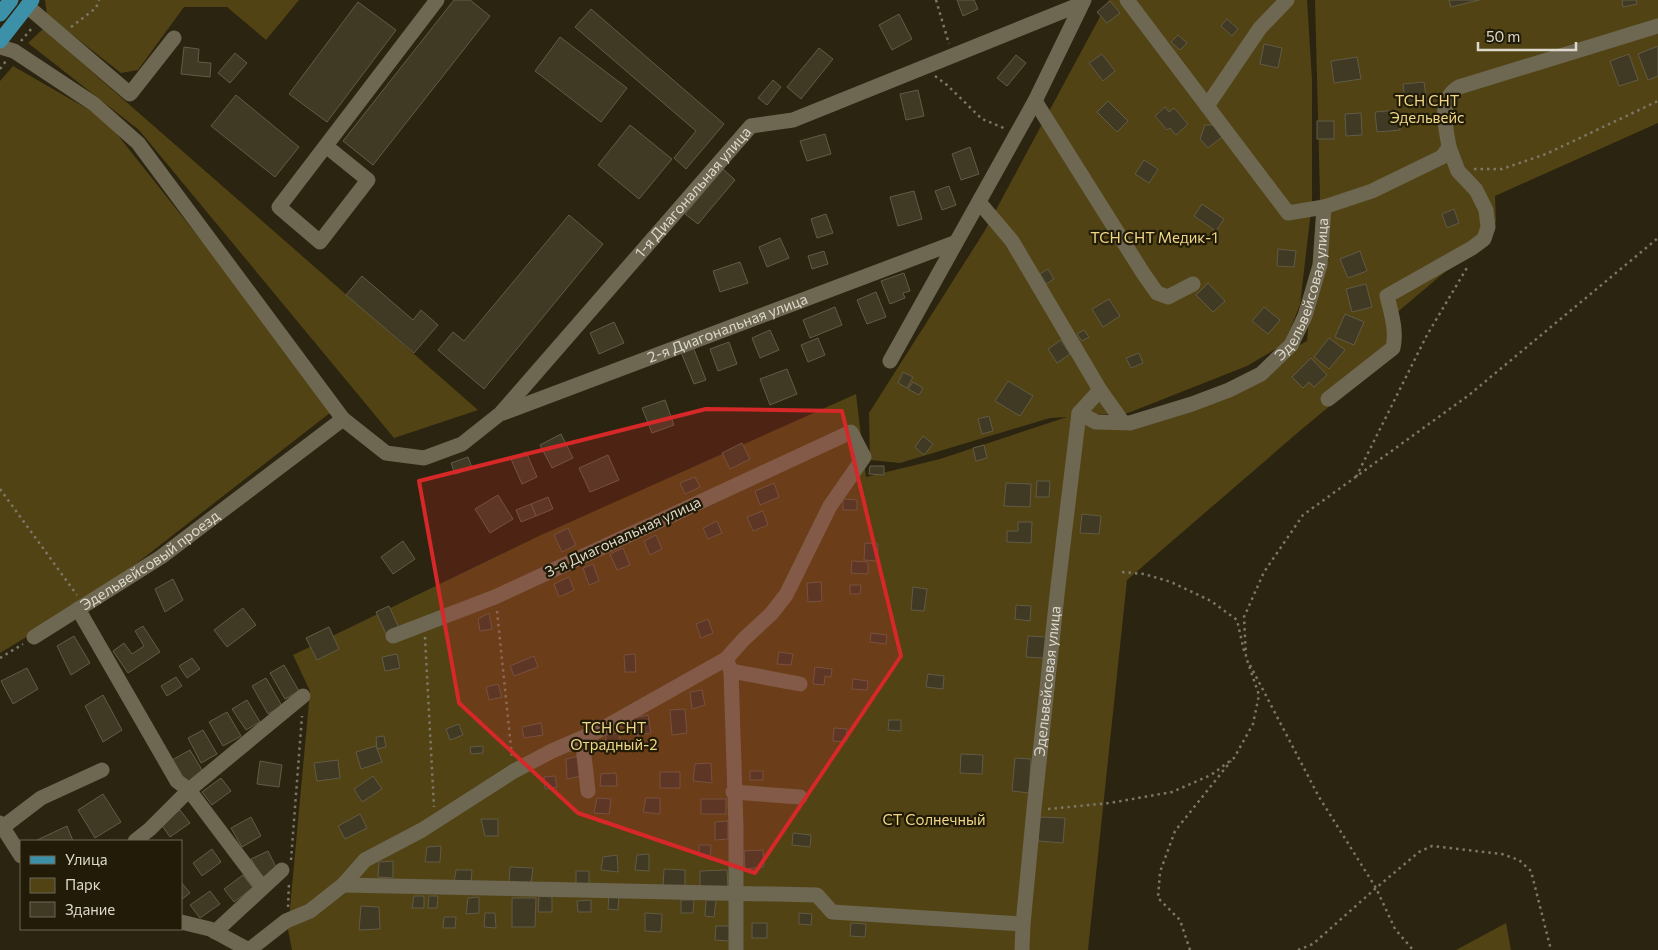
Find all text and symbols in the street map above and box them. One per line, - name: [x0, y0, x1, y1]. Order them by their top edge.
- scale bar: [1478, 20, 1576, 52]
- text: 50 m: [1486, 27, 1520, 45]
- park label: ТСН СНТ Эдельвейс: [1389, 91, 1465, 126]
- street label: 1-я Диагональная улица: [630, 123, 754, 261]
- street label: Эдельвейсовая улица: [1270, 217, 1331, 364]
- park label: ТСН СНТ Медик-1: [1090, 228, 1218, 246]
- street label: 2-я Диагональная улица: [645, 289, 810, 366]
- street label: 3-я Диагональная улица: [542, 492, 703, 580]
- street label: Эдельвейсовый проезд: [77, 506, 223, 614]
- street label: Эдельвейсовая улица: [1030, 605, 1064, 758]
- park label: ТСН СНТ Отрадный-2: [570, 718, 658, 753]
- park label: СТ Солнечный: [883, 810, 986, 828]
- legend: [20, 840, 182, 930]
- text: Улица: [65, 850, 107, 868]
- text: Парк: [65, 875, 101, 893]
- text: Здание: [65, 900, 115, 918]

